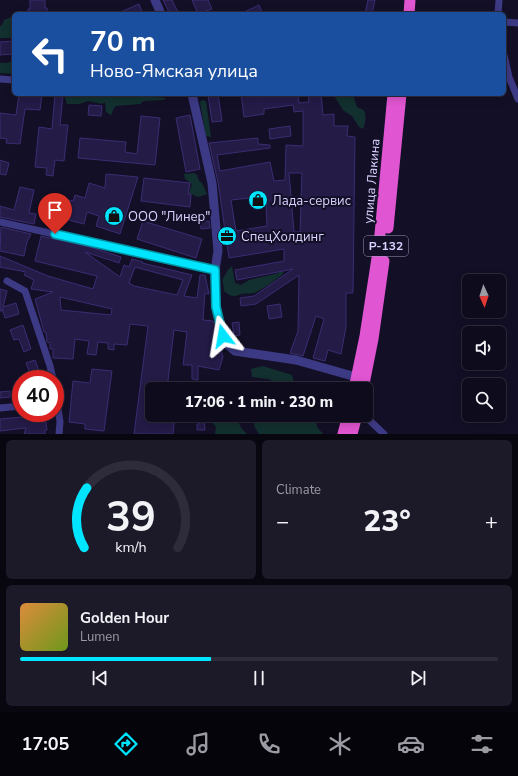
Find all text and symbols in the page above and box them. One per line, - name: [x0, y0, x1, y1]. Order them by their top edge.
- text: 70 m: [90, 23, 156, 61]
- icon: left: [24, 28, 76, 80]
- text: Ново-Ямская улица: [90, 59, 258, 83]
- street label: улица Лакина: [359, 138, 385, 224]
- shop icon: Лада-сервис: [247, 189, 269, 211]
- place label: Лада-сервис: [272, 192, 351, 210]
- pin: [38, 193, 72, 234]
- icon: arrive: [44, 199, 66, 221]
- shop icon: ООО "Линер": [103, 205, 125, 227]
- place label: ООО "Линер": [128, 208, 210, 226]
- office icon: СпецХолдинг: [216, 225, 238, 247]
- place label: СпецХолдинг: [241, 228, 324, 246]
- road number: Р-132: [364, 236, 408, 256]
- north arrow: [462, 274, 506, 318]
- map controls: [462, 274, 506, 422]
- position arrow: [202, 315, 244, 357]
- button: sound: [462, 326, 506, 370]
- speed limit sign: 40: [12, 370, 64, 422]
- button: search: [462, 378, 506, 422]
- text: 17:06 · 1 min · 230 m: [185, 392, 333, 412]
- text: Climate: [276, 481, 321, 499]
- text: 39: [106, 488, 156, 545]
- text: 23°: [363, 501, 411, 542]
- text: −: [276, 507, 289, 537]
- text: +: [485, 507, 498, 537]
- text: km/h: [115, 537, 147, 556]
- text: Golden Hour: [80, 608, 169, 628]
- text: Lumen: [80, 628, 120, 646]
- icon: previous: [89, 667, 111, 689]
- icon: pause: [248, 667, 270, 689]
- icon: next: [407, 667, 429, 689]
- icon: directions: [112, 730, 140, 758]
- icon: music: [184, 730, 212, 758]
- icon: phone: [255, 730, 283, 758]
- icon: climate: [326, 730, 354, 758]
- icon: car: [397, 730, 425, 758]
- icon: filters: [468, 730, 496, 758]
- text: 17:05: [22, 732, 69, 756]

